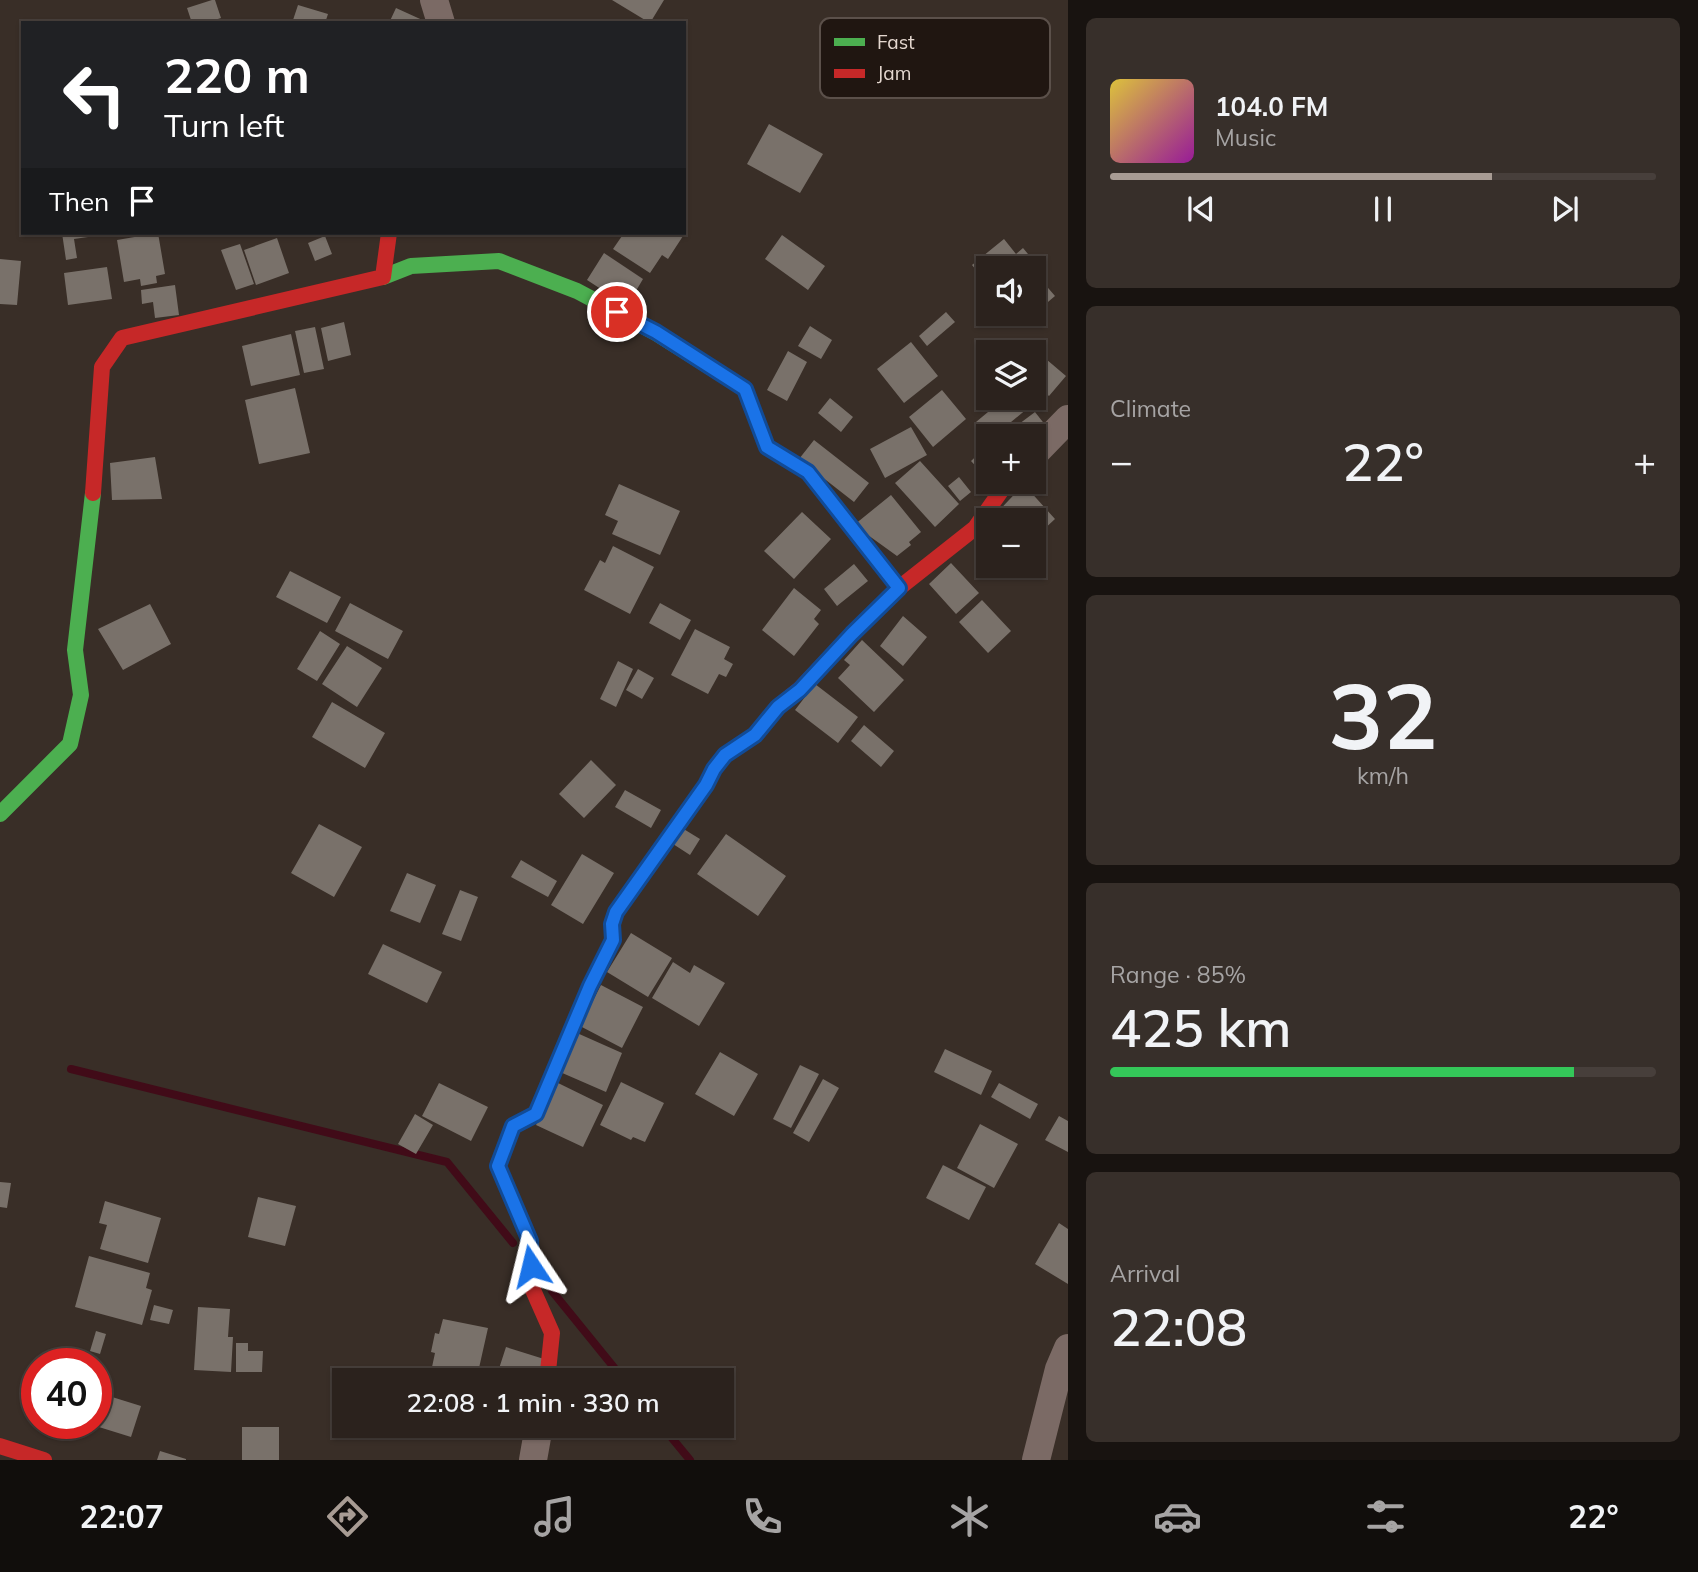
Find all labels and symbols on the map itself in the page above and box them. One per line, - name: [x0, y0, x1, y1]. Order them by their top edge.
- legend: [820, 18, 1050, 98]
- text: Fast: [877, 30, 915, 54]
- text: Jam: [877, 61, 911, 85]
- pin: [587, 282, 647, 342]
- position arrow: [494, 1229, 568, 1303]
- speed limit sign: 40: [21, 1348, 112, 1439]

